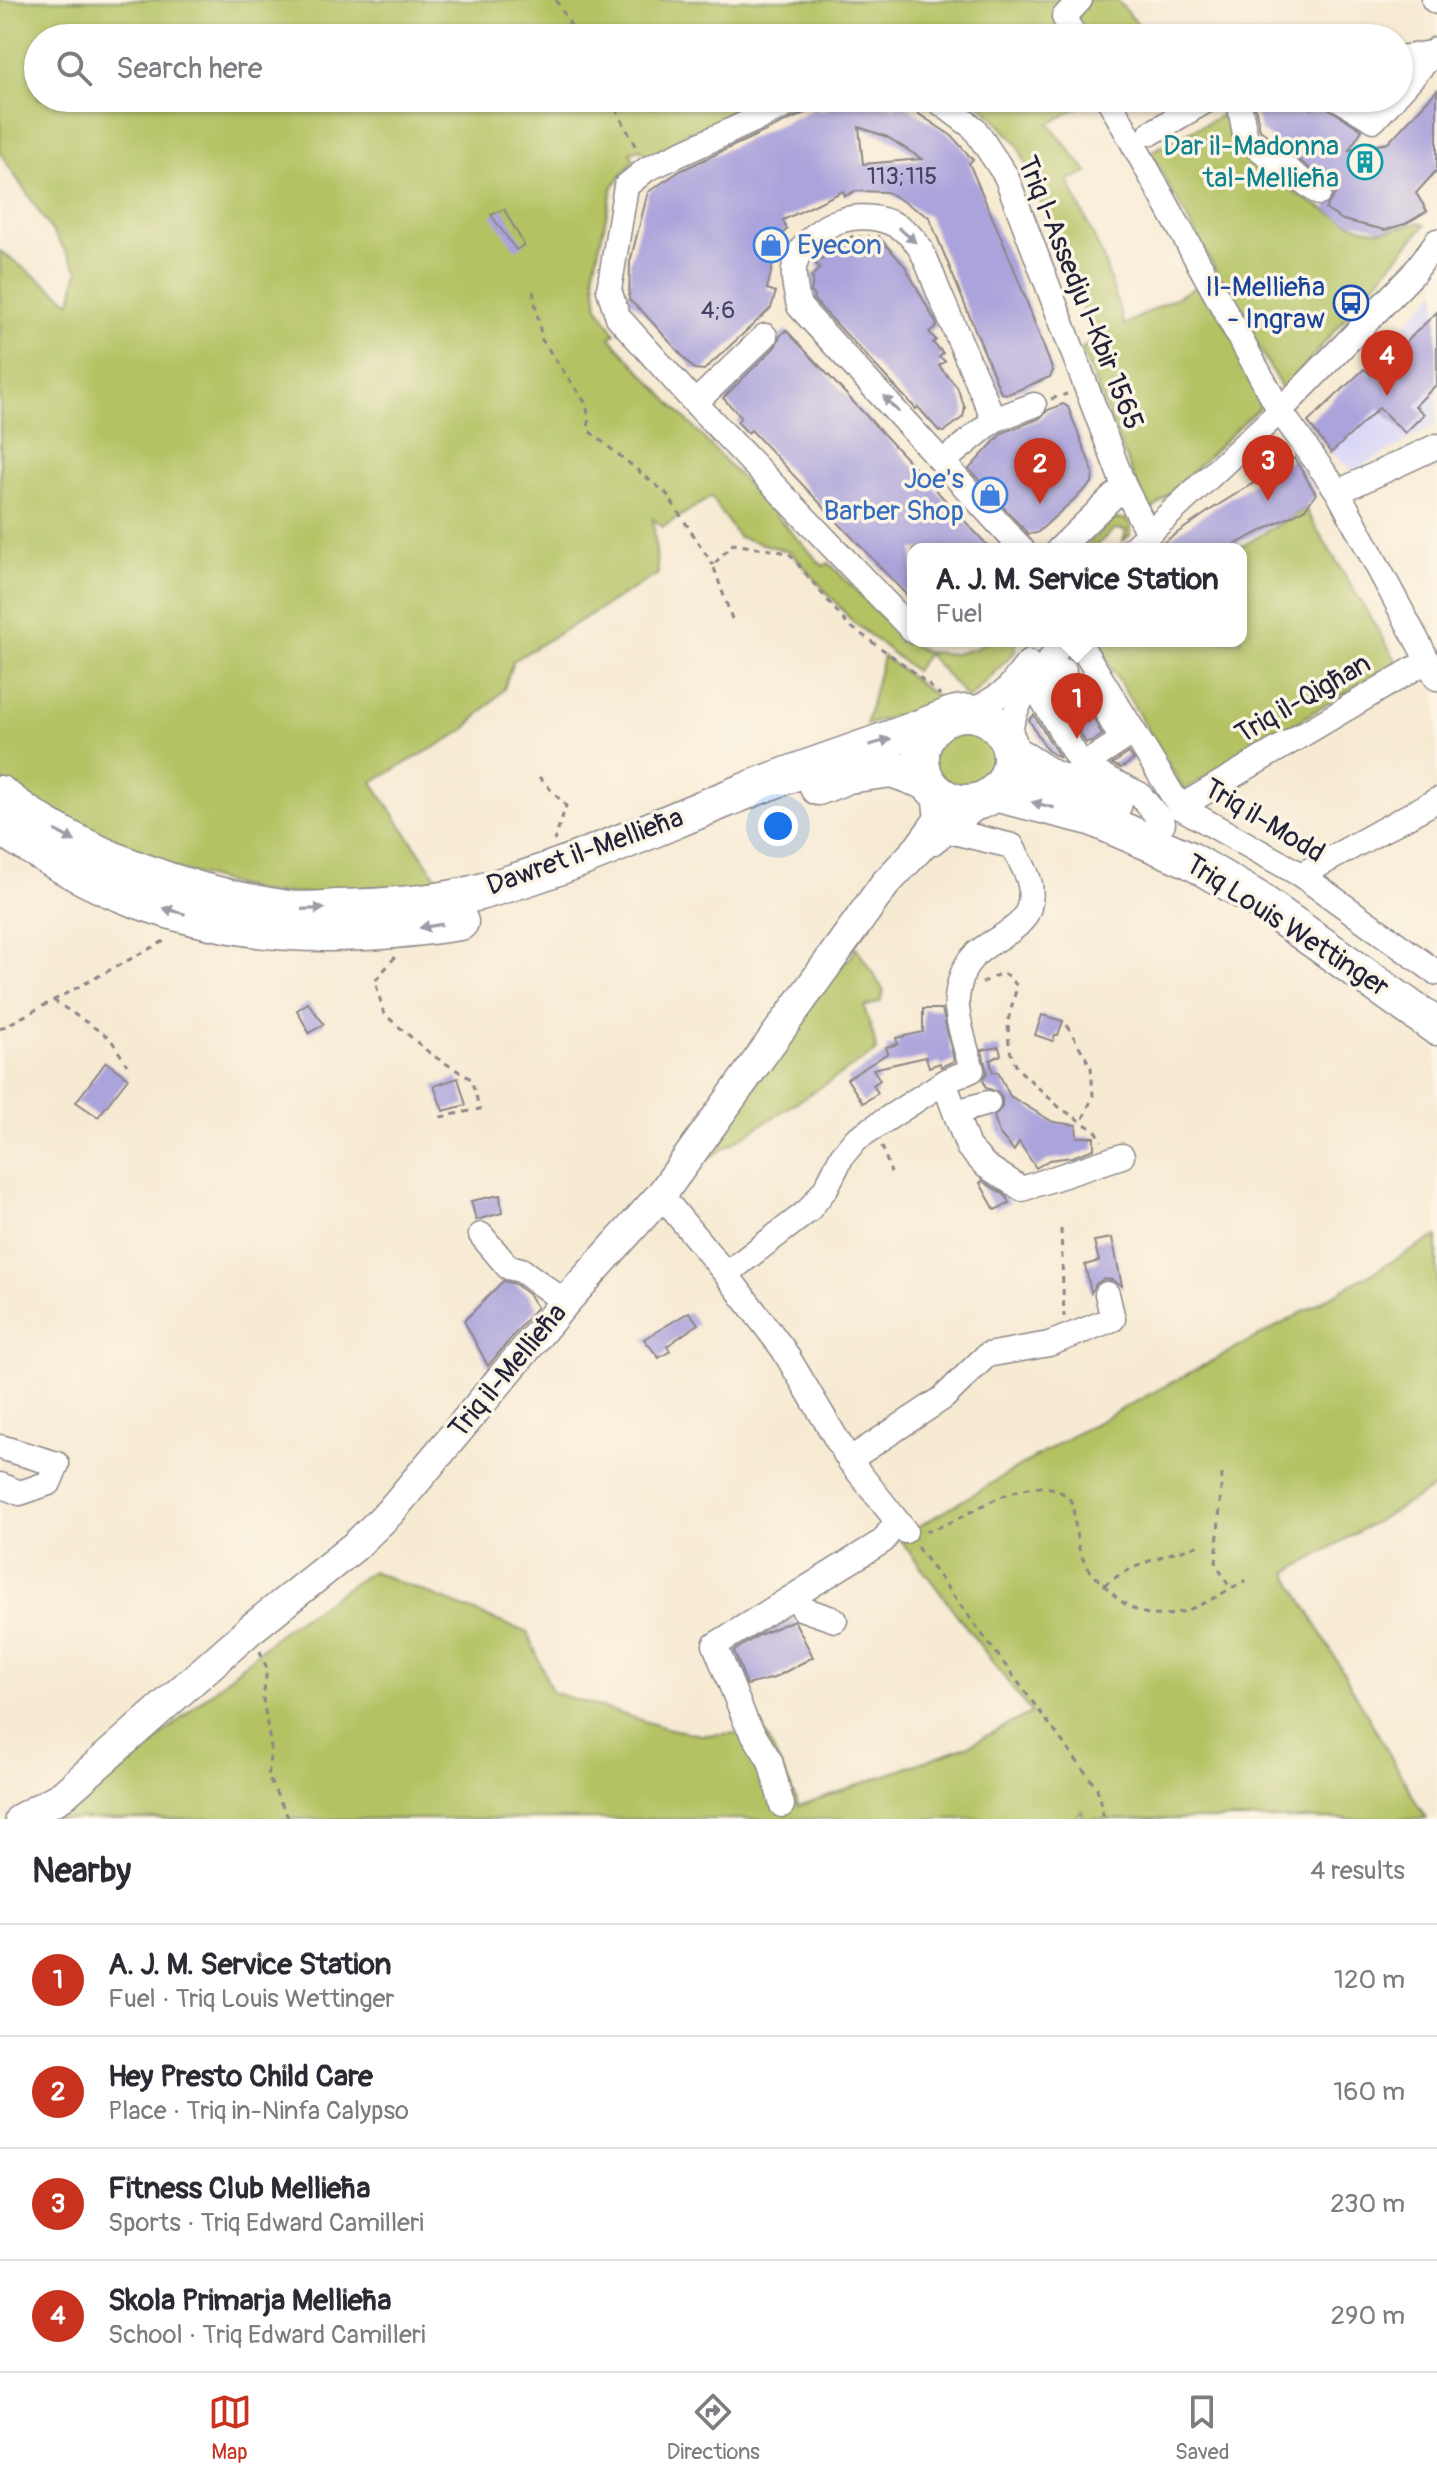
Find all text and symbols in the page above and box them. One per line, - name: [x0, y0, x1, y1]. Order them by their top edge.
- search box: [24, 24, 1413, 112]
- icon: search: [52, 46, 96, 90]
- text: Search here: [116, 50, 263, 87]
- place label: Dar il-Madonna tal-Mellieħa: [1163, 129, 1339, 196]
- building icon: Dar il-Madonna tal-Mellieħa: [1346, 143, 1384, 181]
- street label: Triq l-Assedju l-Kbir 1565: [1009, 151, 1151, 435]
- house number: 113;115: [867, 162, 937, 191]
- one-way arrow: [898, 225, 917, 243]
- shop icon: Eyecon: [752, 226, 790, 264]
- place label: Eyecon: [797, 228, 882, 263]
- place label: Il-Mellieħa - Ingraw: [1205, 270, 1325, 337]
- bus stop icon: Il-Mellieħa - Ingraw: [1332, 284, 1370, 322]
- house number: 4;6: [701, 296, 735, 325]
- pin: 4: [1361, 330, 1413, 396]
- one-way arrow: [882, 395, 900, 414]
- pin: 3: [1242, 435, 1294, 501]
- pin: 2: [1014, 438, 1066, 504]
- place label: Joe's Barber Shop: [824, 462, 964, 529]
- shop icon: Joe's Barber Shop: [971, 476, 1009, 514]
- popup: [907, 543, 1247, 647]
- text: A. J. M. Service Station: [935, 561, 1219, 598]
- text: Fuel: [935, 598, 983, 630]
- street label: Triq il-Qigħan: [1229, 646, 1377, 752]
- pin: 1: [1051, 673, 1103, 739]
- one-way arrow: [868, 735, 892, 748]
- street label: Triq il-Modd: [1197, 771, 1331, 871]
- one-way arrow: [1030, 798, 1055, 810]
- street label: Dawret il-Mellieħa: [482, 800, 688, 904]
- your location: [758, 806, 798, 846]
- one-way arrow: [54, 830, 77, 843]
- street label: Triq Louis Wettinger: [1178, 847, 1396, 1005]
- one-way arrow: [301, 902, 326, 915]
- one-way arrow: [162, 904, 186, 917]
- one-way arrow: [419, 920, 444, 933]
- street label: Triq il-Mellieħa: [441, 1296, 575, 1446]
- text: Nearby: [32, 1850, 131, 1893]
- text: 4 results: [1310, 1855, 1405, 1887]
- text: A. J. M. Service Station: [108, 1946, 392, 1983]
- text: 1: [53, 1964, 63, 1996]
- text: 120 m: [1334, 1964, 1405, 1996]
- text: Fuel · Triq Louis Wettinger: [108, 1983, 395, 2015]
- text: Hey Presto Child Care: [108, 2058, 373, 2095]
- text: 2: [51, 2076, 65, 2108]
- text: 160 m: [1333, 2076, 1405, 2108]
- text: Place · Triq in-Ninfa Calypso: [108, 2095, 409, 2127]
- text: Fitness Club Mellieħa: [108, 2170, 370, 2207]
- text: 3: [51, 2188, 65, 2220]
- text: 230 m: [1330, 2188, 1405, 2220]
- text: Sports · Triq Edward Camilleri: [108, 2207, 424, 2239]
- text: Skola Primarja Mellieħa: [108, 2282, 392, 2319]
- text: 4: [50, 2300, 66, 2332]
- text: 290 m: [1331, 2300, 1405, 2332]
- text: School · Triq Edward Camilleri: [108, 2319, 426, 2351]
- tab: Map: [208, 2390, 252, 2466]
- tab: Directions: [667, 2390, 760, 2466]
- tab: Saved: [1175, 2390, 1229, 2466]

